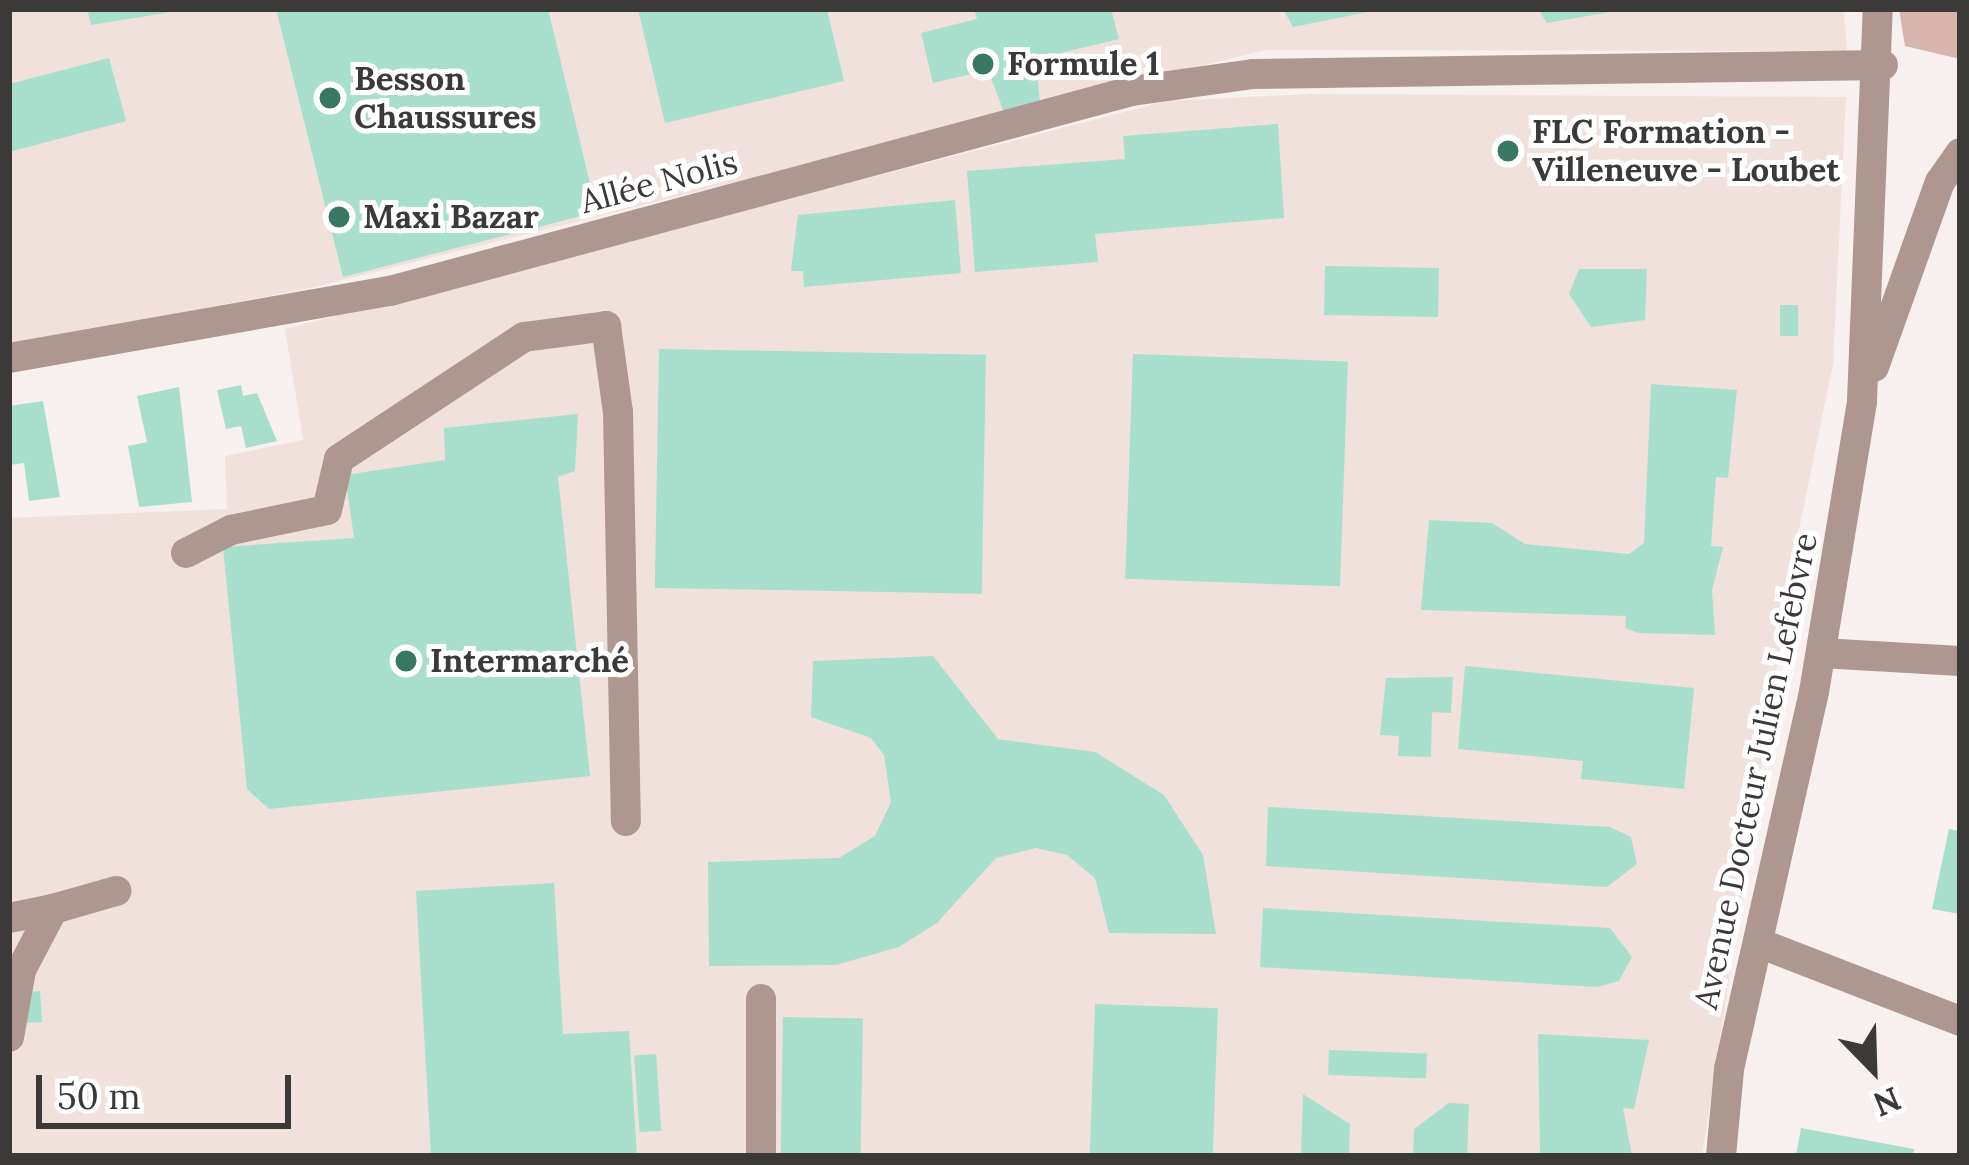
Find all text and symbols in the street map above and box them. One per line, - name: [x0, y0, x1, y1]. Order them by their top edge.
- place label: Formule 1: [1007, 44, 1160, 84]
- marker: Formule 1: [970, 51, 996, 77]
- place label: Besson Chaussures: [354, 59, 537, 137]
- marker: Besson Chaussures: [317, 85, 343, 111]
- place label: FLC Formation - Villeneuve - Loubet: [1532, 112, 1840, 190]
- marker: FLC Formation - Villeneuve - Loubet: [1495, 138, 1521, 164]
- street label: Allée Nolis: [576, 142, 742, 222]
- place label: Maxi Bazar: [363, 197, 539, 237]
- marker: Maxi Bazar: [326, 204, 352, 230]
- street label: Avenue Docteur Julien Lefebvre: [1686, 529, 1826, 1013]
- place label: Intermarché: [430, 641, 629, 681]
- marker: Intermarché: [393, 648, 419, 674]
- north arrow: [1813, 1009, 1933, 1129]
- scale bar: [42, 1051, 297, 1125]
- text: 50 m: [57, 1073, 141, 1119]
- text: N: [1867, 1078, 1907, 1126]

